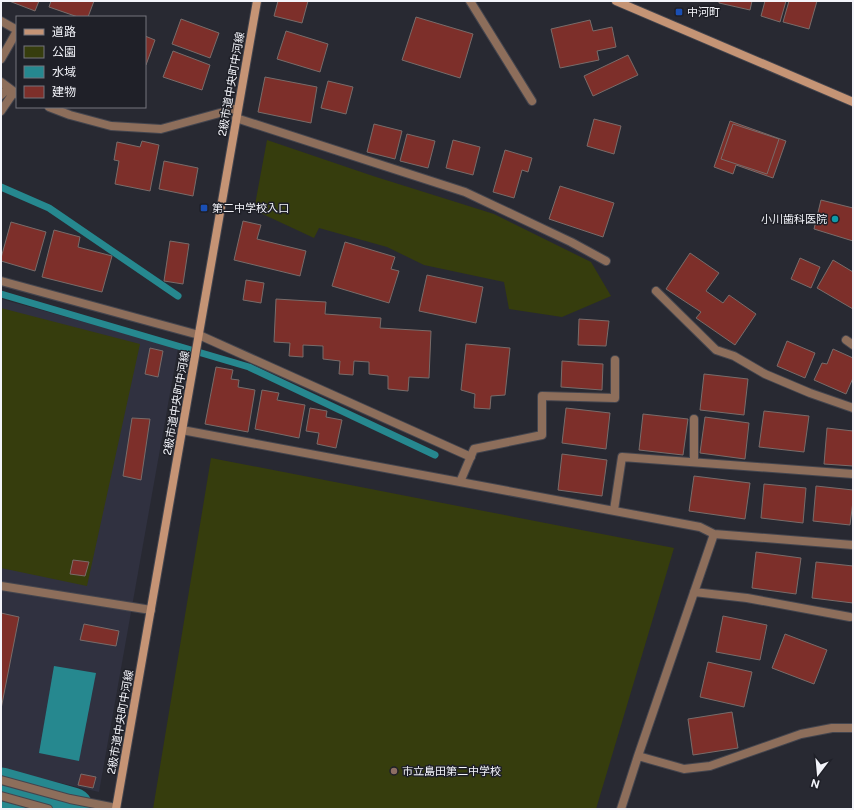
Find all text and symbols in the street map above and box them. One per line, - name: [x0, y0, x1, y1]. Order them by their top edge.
- place label: 中河町: [687, 6, 720, 18]
- marker: 中河町: [674, 7, 684, 17]
- legend: [16, 16, 146, 108]
- text: 道路: [52, 25, 76, 39]
- street label: 2級市道中央町中河線: [216, 31, 246, 137]
- text: 公園: [52, 45, 76, 59]
- text: 水域: [52, 65, 76, 79]
- text: 建物: [52, 85, 76, 99]
- place label: 第二中学校入口: [212, 202, 289, 214]
- marker: 第二中学校入口: [199, 203, 209, 213]
- place label: 小川歯科医院: [761, 213, 827, 225]
- marker: 小川歯科医院: [830, 214, 840, 224]
- street label: 2級市道中央町中河線: [161, 350, 191, 456]
- street label: 2級市道中央町中河線: [105, 669, 135, 775]
- north arrow: [798, 754, 838, 794]
- place label: 市立島田第二中学校: [402, 765, 501, 777]
- marker: 市立島田第二中学校: [389, 766, 399, 776]
- text: N: [809, 777, 821, 791]

